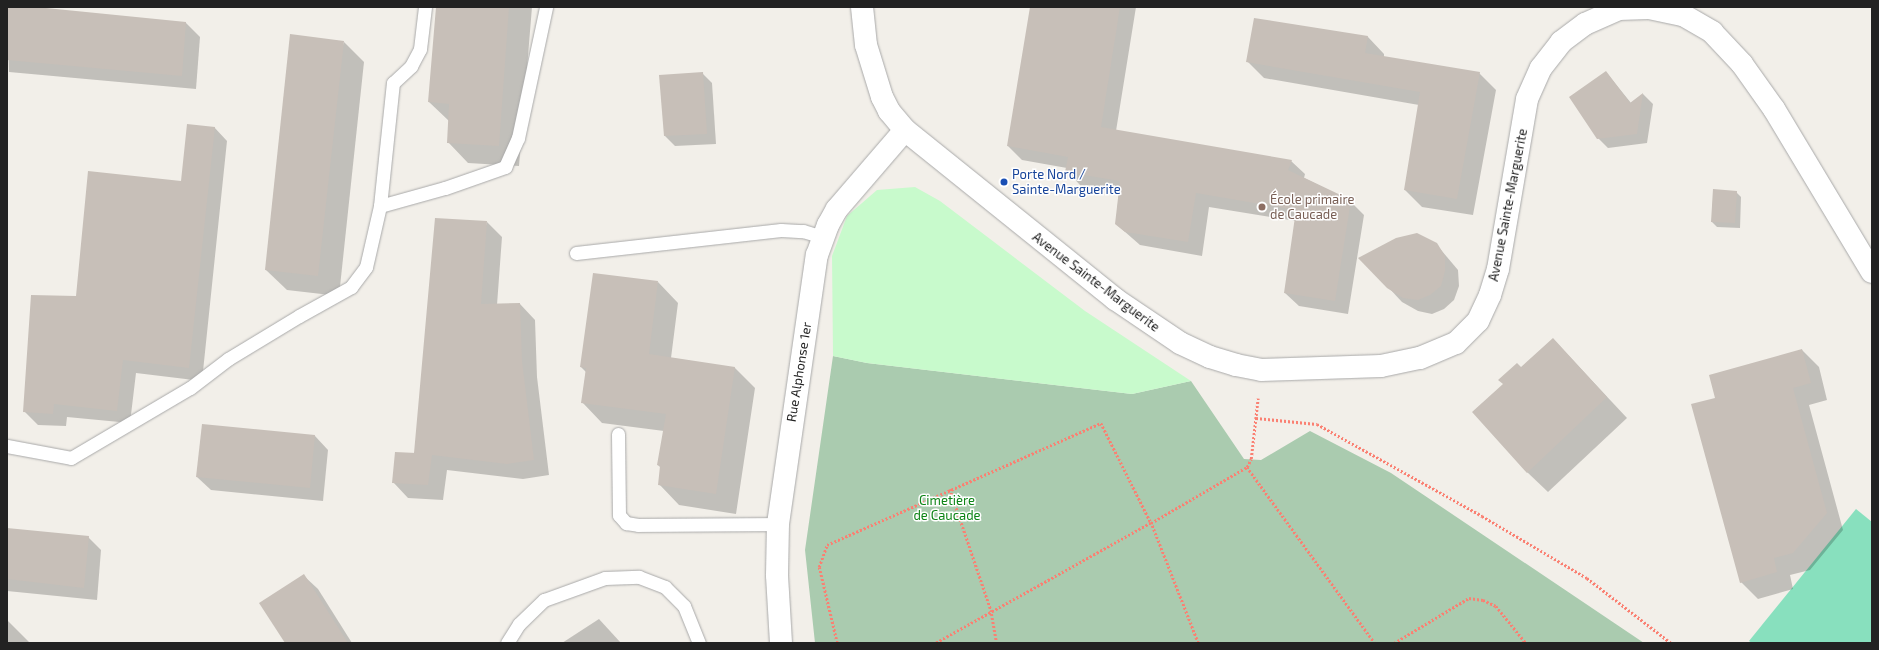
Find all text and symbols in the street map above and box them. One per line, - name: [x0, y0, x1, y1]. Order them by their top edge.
- street label: Avenue Sainte-Marguerite: [1486, 127, 1530, 283]
- place label: Porte Nord / Sainte-Marguerite: [1012, 167, 1121, 198]
- marker: Porte Nord / Sainte-Marguerite: [999, 177, 1009, 187]
- place label: École primaire de Caucade: [1270, 192, 1354, 223]
- marker: École primaire de Caucade: [1257, 202, 1267, 212]
- street label: Avenue Sainte-Marguerite: [1029, 229, 1163, 335]
- street label: Rue Alphonse 1er: [783, 321, 815, 423]
- park label: Cimetière de Caucade: [913, 493, 981, 524]

